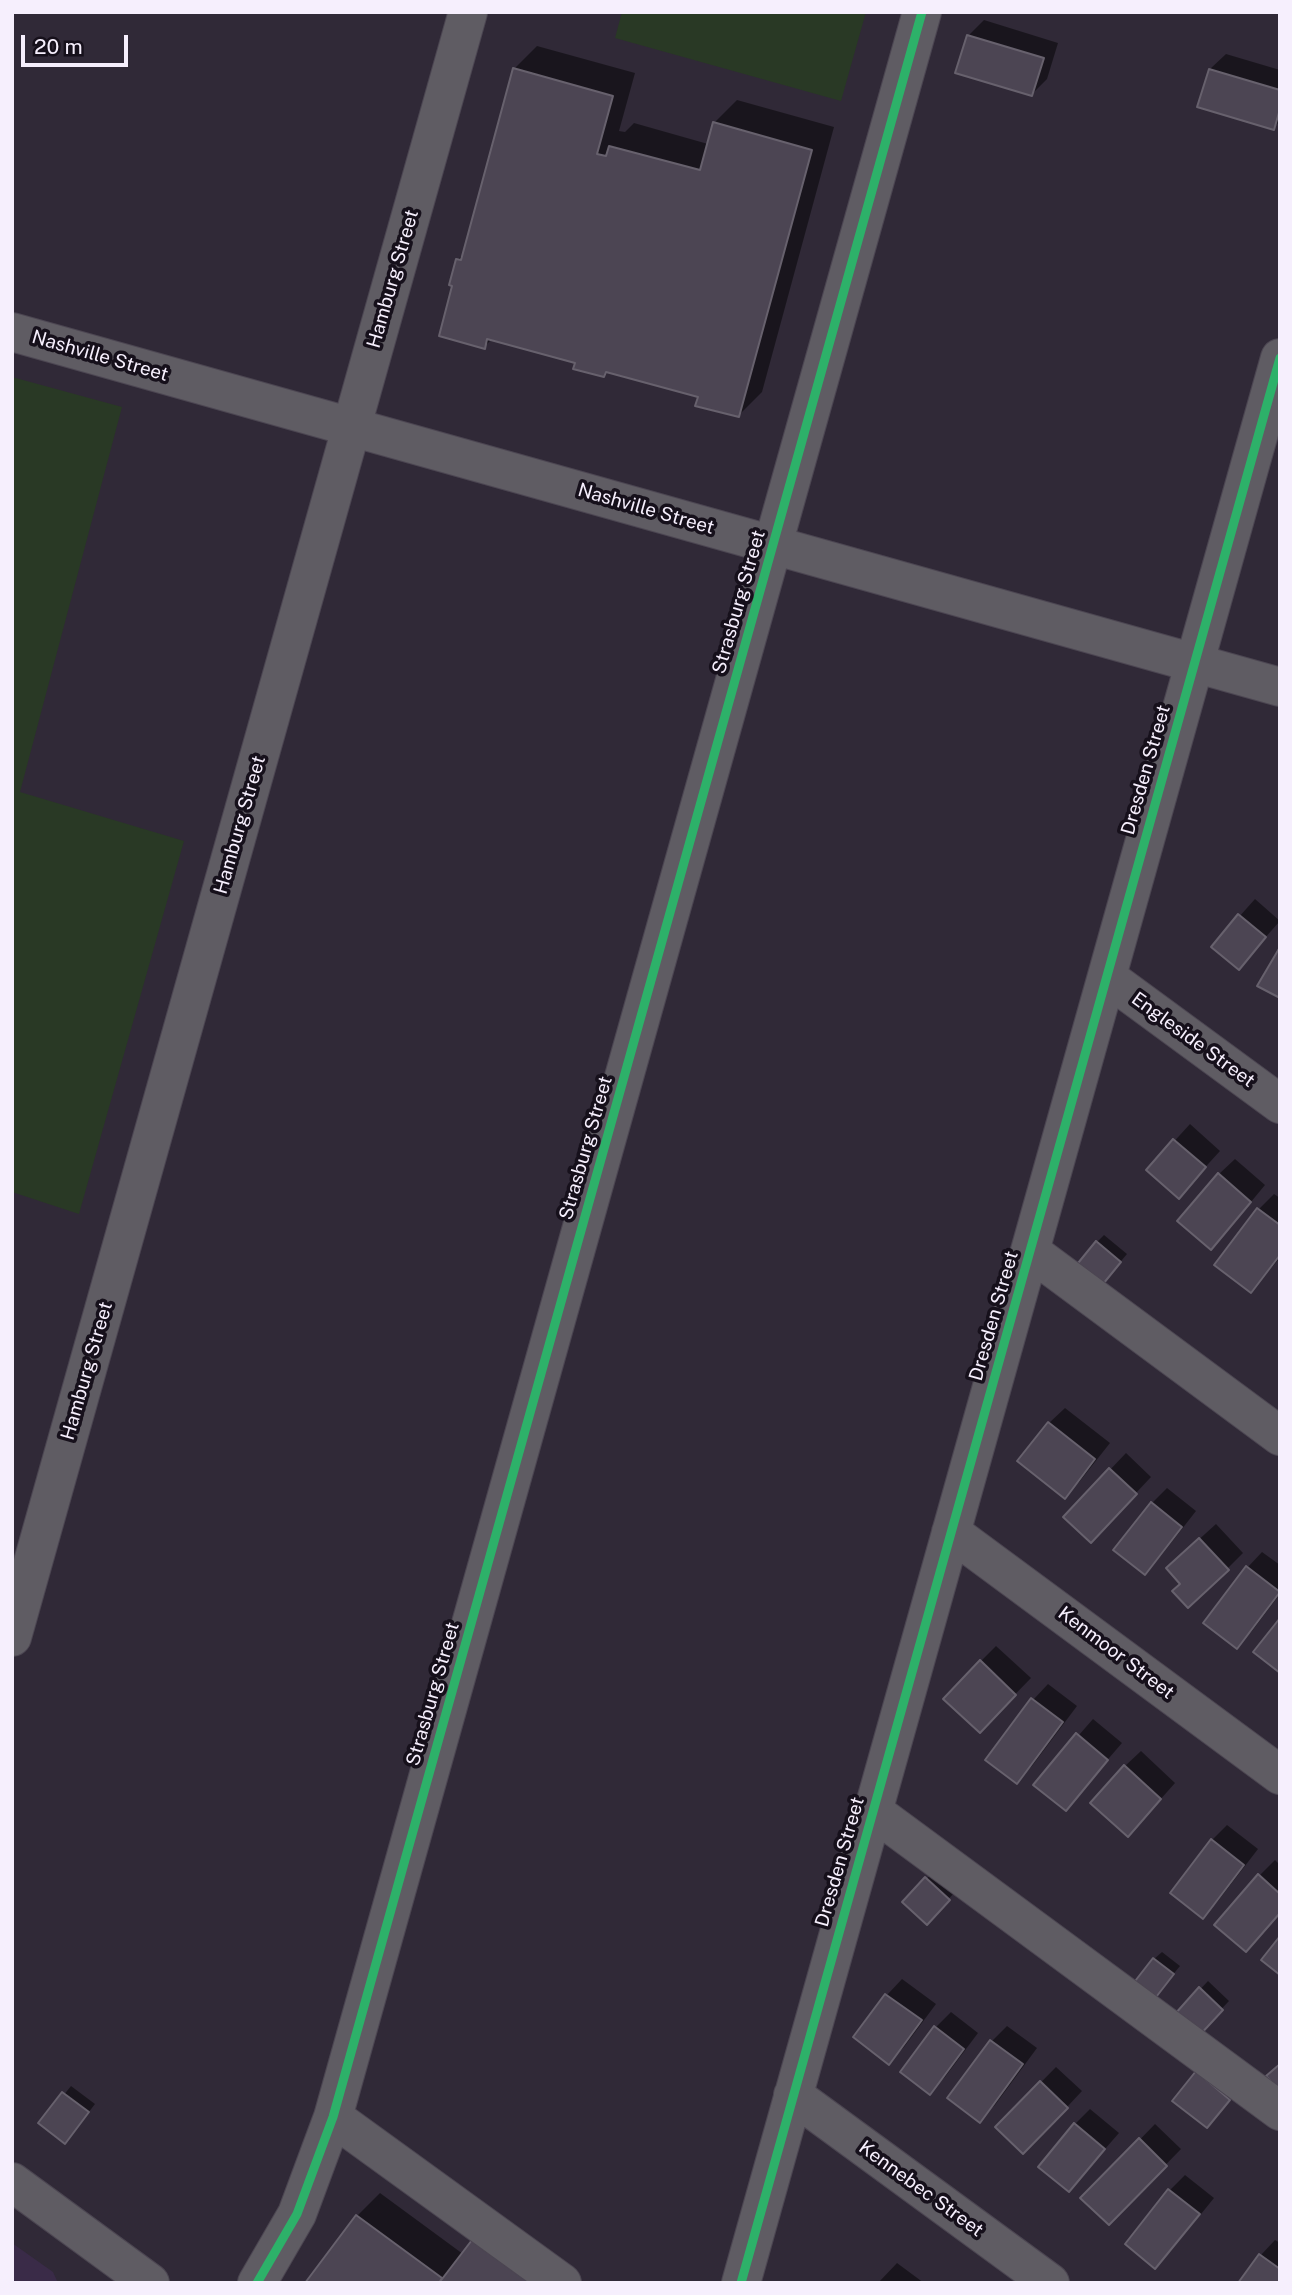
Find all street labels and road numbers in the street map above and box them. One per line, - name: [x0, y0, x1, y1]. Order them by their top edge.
- street label: Hamburg Street: [362, 207, 424, 351]
- street label: Nashville Street: [29, 326, 171, 386]
- street label: Nashville Street: [575, 479, 717, 539]
- street label: Strasburg Street: [708, 528, 770, 676]
- street label: Dresden Street: [1117, 702, 1175, 838]
- street label: Hamburg Street: [209, 753, 271, 897]
- street label: Engleside Street: [1127, 988, 1259, 1092]
- street label: Strasburg Street: [555, 1074, 617, 1222]
- street label: Dresden Street: [965, 1248, 1023, 1384]
- street label: Hamburg Street: [56, 1299, 118, 1443]
- street label: Kenmoor Street: [1053, 1602, 1179, 1704]
- street label: Strasburg Street: [402, 1620, 464, 1768]
- street label: Dresden Street: [811, 1794, 869, 1930]
- street label: Kennebec Street: [854, 2136, 988, 2242]

